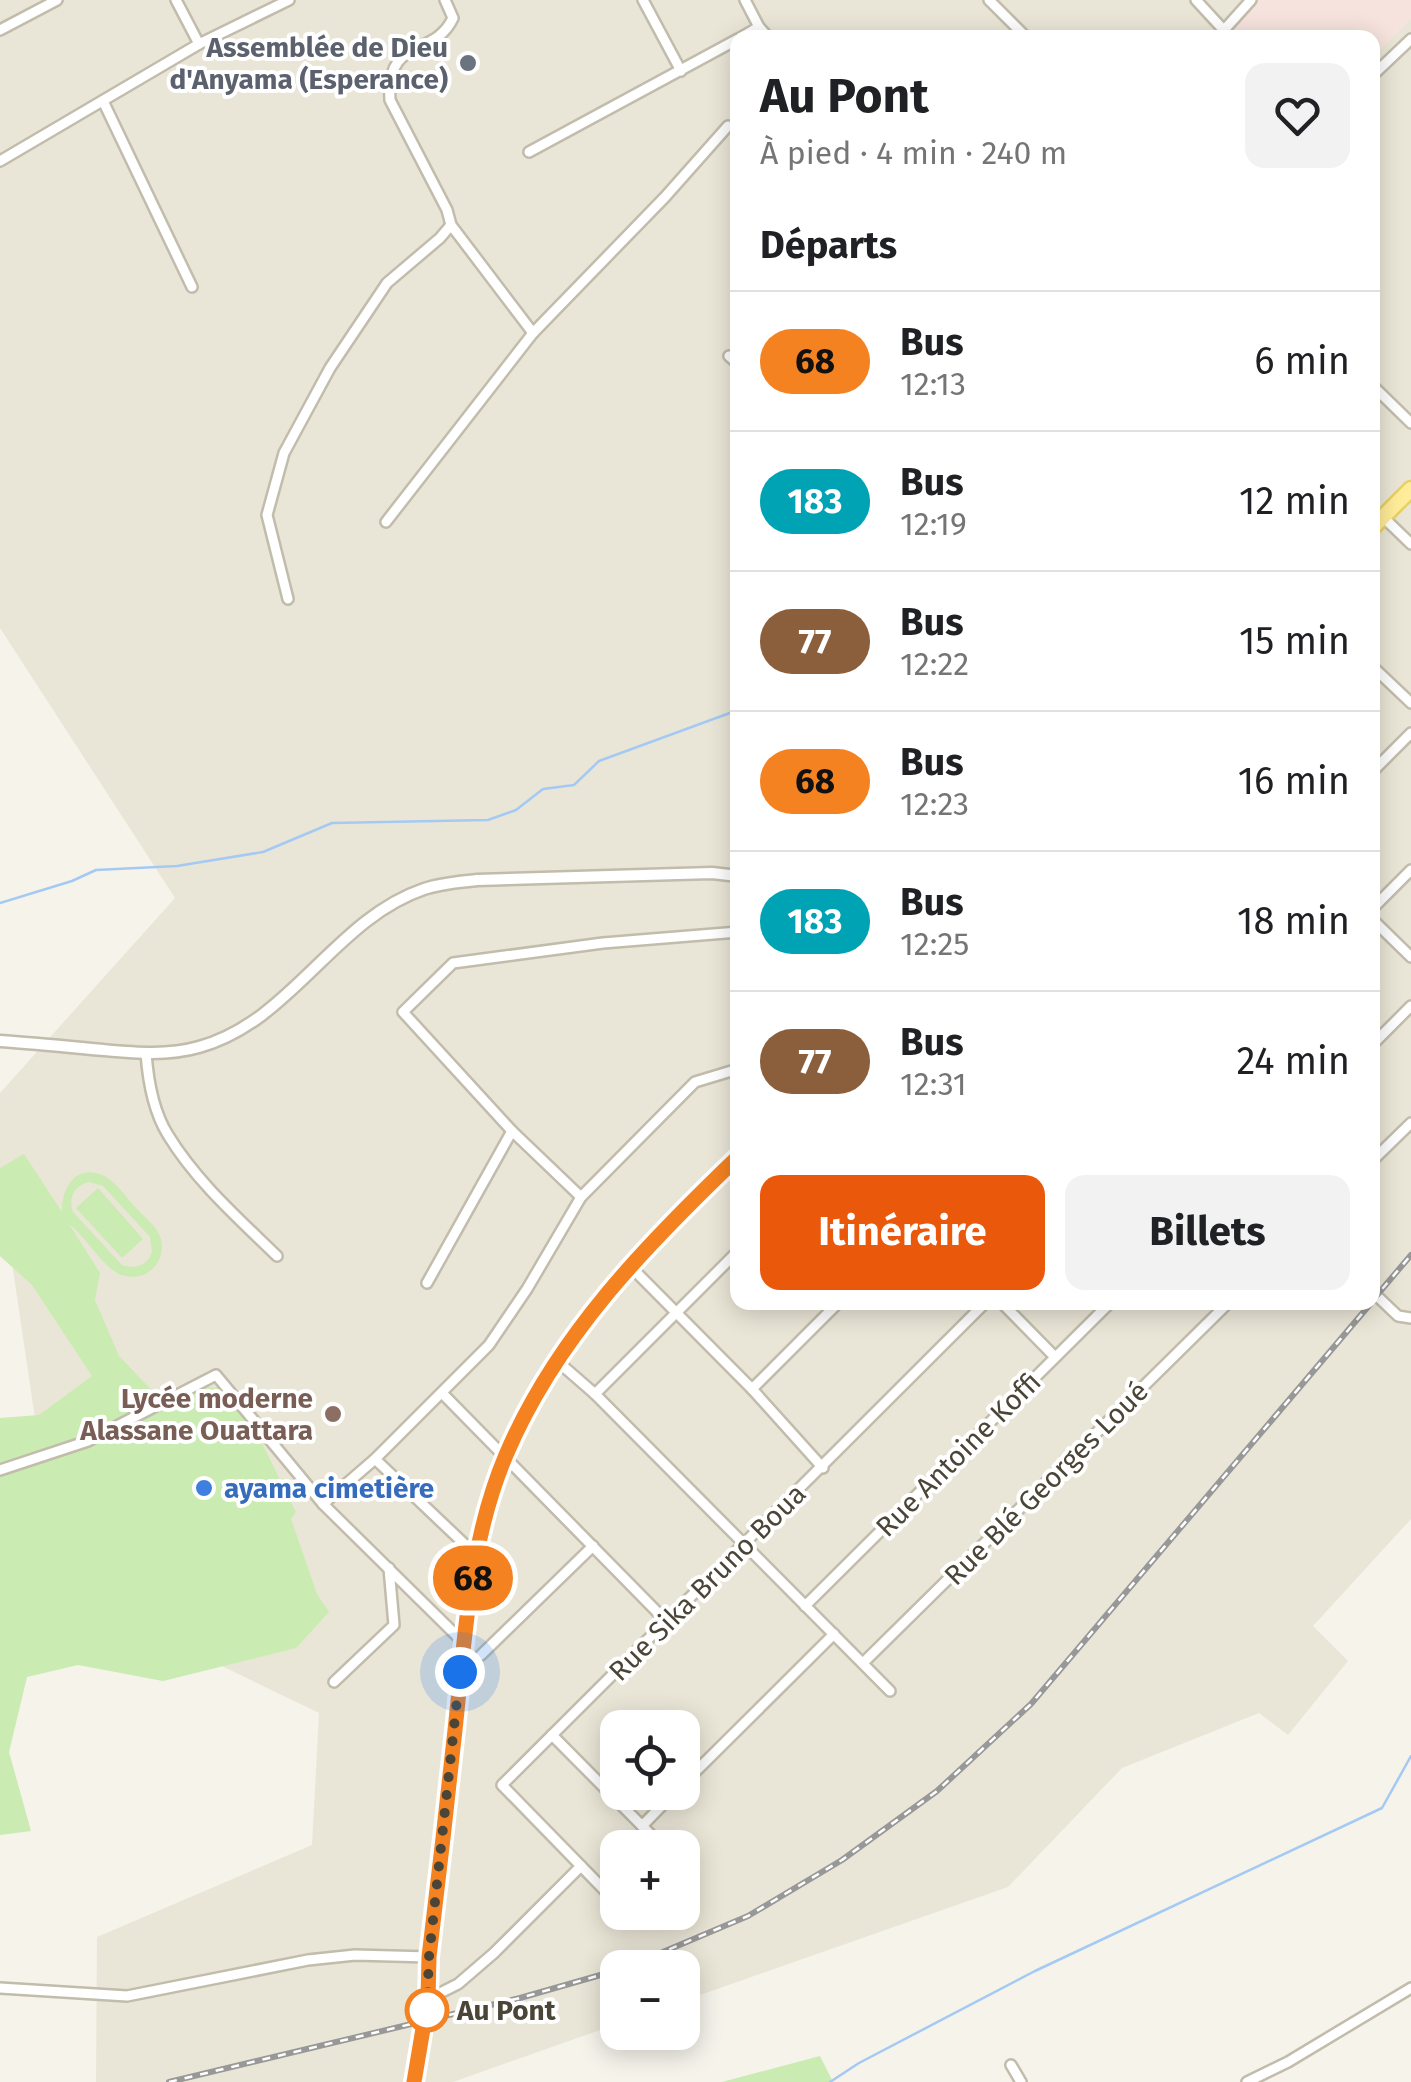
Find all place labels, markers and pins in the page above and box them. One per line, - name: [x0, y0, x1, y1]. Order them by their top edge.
- place label: Assemblée de Dieu d'Anyama (Esperance): [169, 31, 448, 96]
- marker: Assemblée de Dieu d'Anyama (Esperance): [457, 52, 479, 74]
- place label: Lycée moderne Alassane Ouattara: [79, 1382, 313, 1447]
- marker: Lycée moderne Alassane Ouattara: [322, 1403, 344, 1425]
- place label: ayama cimetière: [224, 1472, 434, 1505]
- marker: ayama cimetière: [193, 1477, 215, 1499]
- marker: Au Pont: [406, 1989, 448, 2031]
- place label: Au Pont: [456, 1994, 557, 2027]

